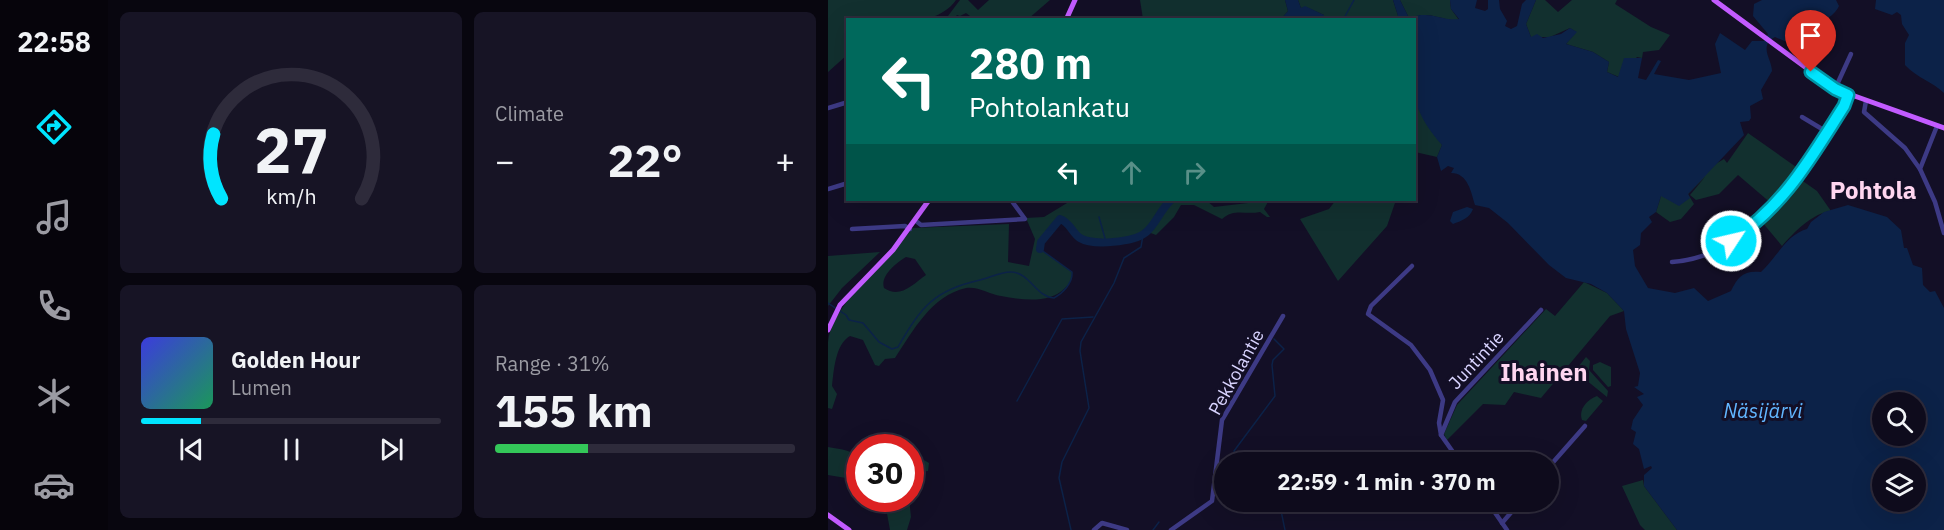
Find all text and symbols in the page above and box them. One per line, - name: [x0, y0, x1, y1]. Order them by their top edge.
- pin: [1785, 10, 1836, 72]
- icon: arrive: [1794, 19, 1827, 52]
- text: 22:58: [17, 24, 91, 59]
- text: 280 m: [969, 36, 1092, 91]
- icon: left: [870, 42, 948, 120]
- text: Pohtolankatu: [969, 89, 1130, 124]
- text: Climate: [495, 100, 564, 127]
- icon: directions: [33, 106, 75, 148]
- text: 27: [254, 109, 328, 190]
- text: 22°: [607, 131, 683, 189]
- text: −: [495, 139, 515, 182]
- text: +: [775, 139, 795, 182]
- icon: left: [1052, 156, 1085, 189]
- icon: ahead: [1115, 156, 1148, 189]
- icon: right: [1178, 156, 1211, 189]
- district label: Pohtola: [1830, 174, 1916, 206]
- text: km/h: [266, 183, 316, 211]
- icon: music: [33, 196, 75, 238]
- position arrow: [1699, 209, 1763, 273]
- icon: phone: [33, 285, 75, 327]
- street label: Pekkolantie: [1203, 325, 1269, 419]
- street label: Juntintie: [1443, 326, 1509, 394]
- text: Golden Hour: [231, 345, 360, 374]
- text: Range · 31%: [495, 350, 610, 377]
- district label: Ihainen: [1500, 356, 1588, 388]
- text: Lumen: [231, 374, 292, 401]
- icon: climate: [33, 375, 75, 417]
- text: 155 km: [495, 381, 653, 439]
- map controls: [1872, 392, 1926, 512]
- button: search: [1872, 392, 1926, 446]
- water label: Näsijärvi: [1723, 397, 1803, 424]
- icon: previous: [175, 433, 208, 466]
- icon: pause: [275, 433, 308, 466]
- icon: next: [375, 433, 408, 466]
- speed limit sign: 30: [846, 434, 924, 512]
- button: layers: [1872, 458, 1926, 512]
- icon: car: [33, 464, 75, 506]
- text: 22:59 · 1 min · 370 m: [1277, 467, 1496, 496]

